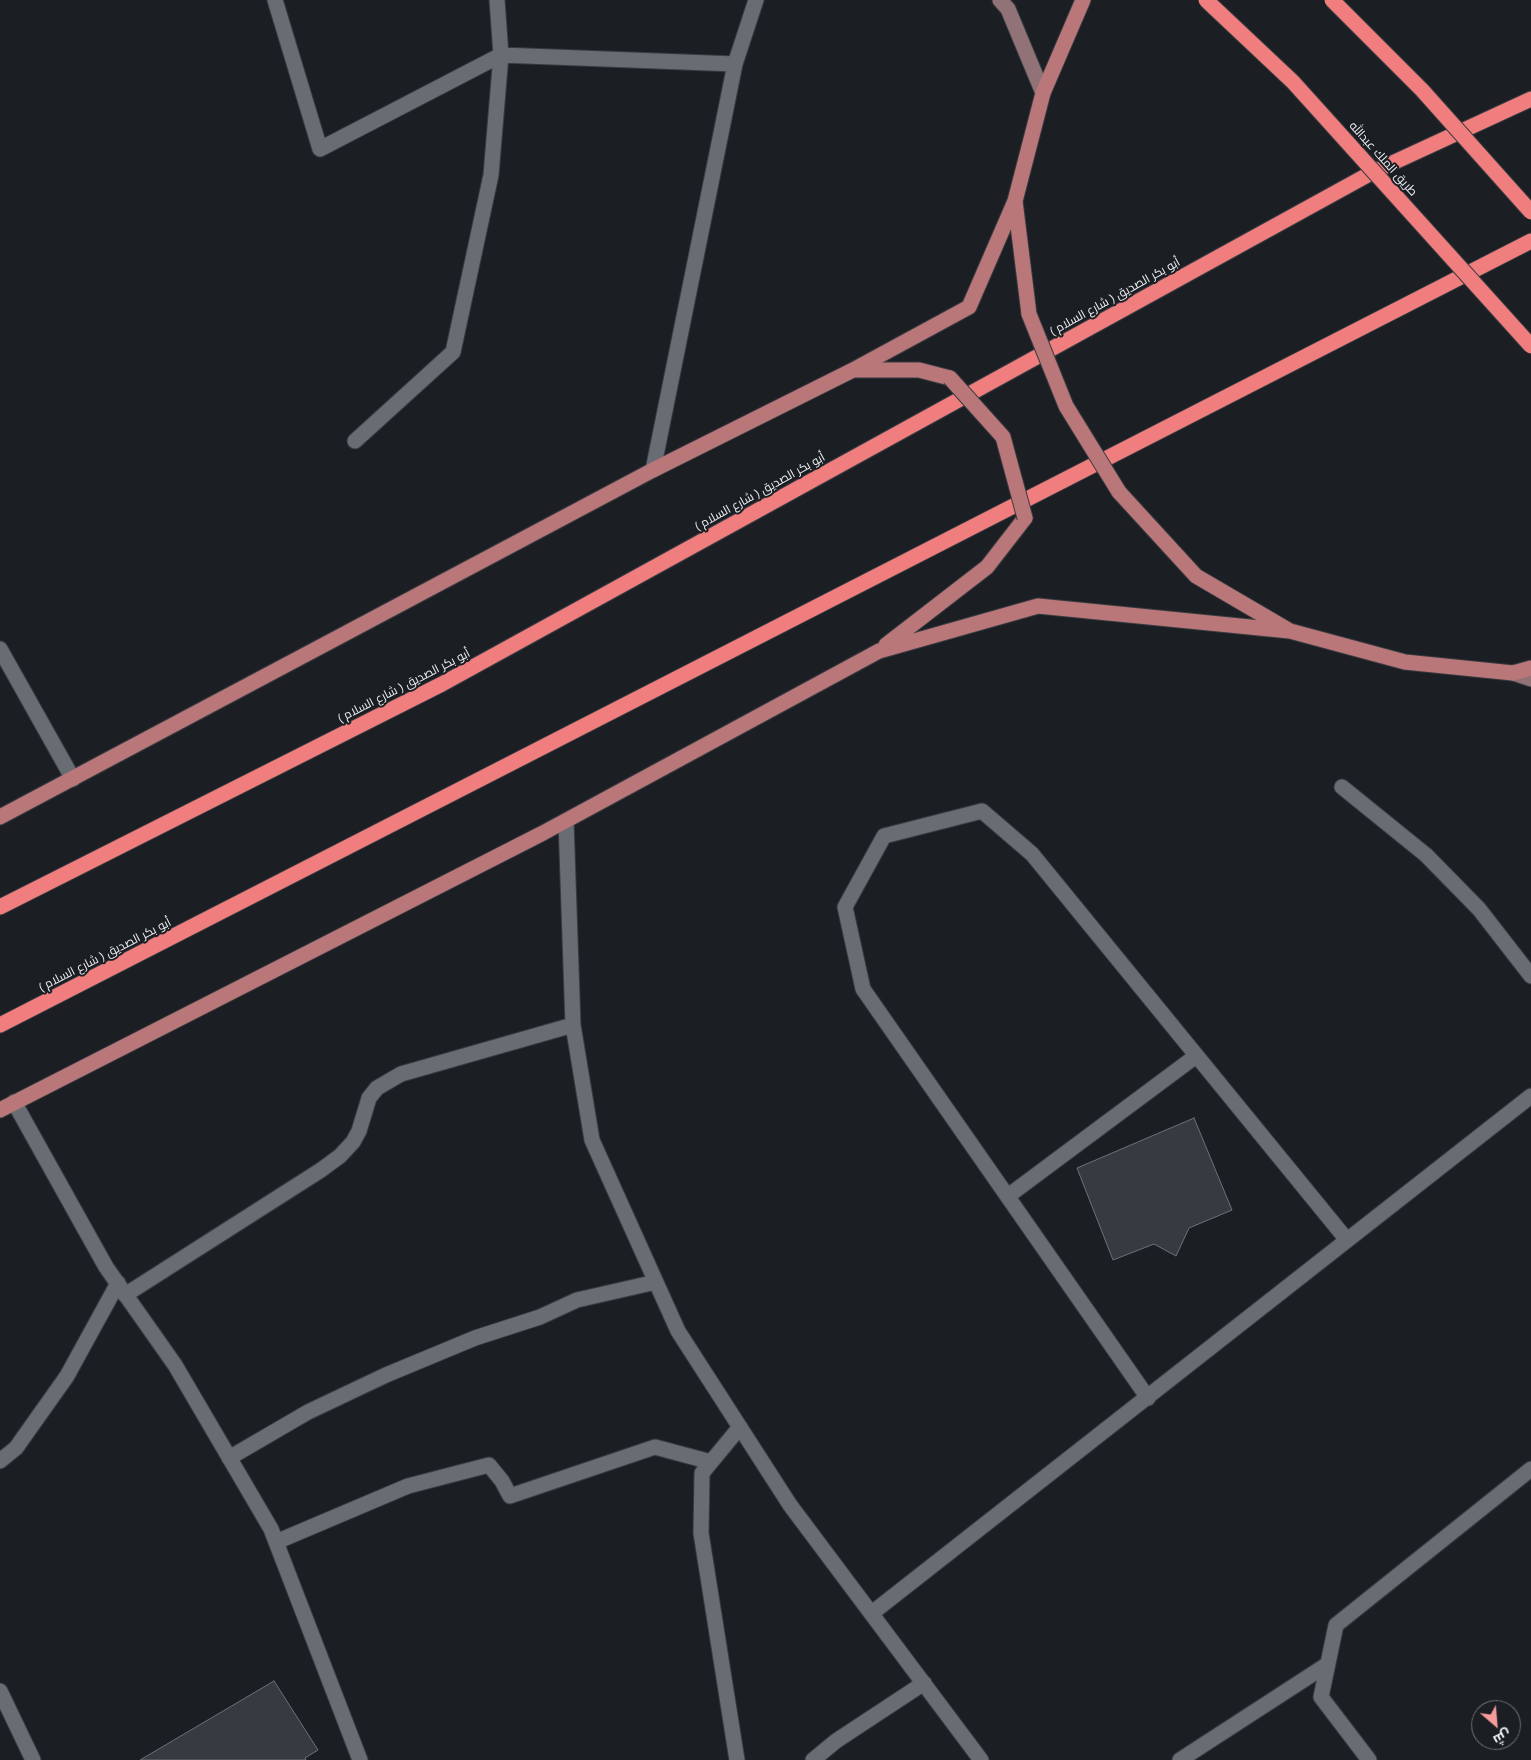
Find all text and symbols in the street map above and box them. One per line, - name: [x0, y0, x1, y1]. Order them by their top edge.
- street label: طريق الملك عبدالله: [1346, 119, 1420, 199]
- street label: ( شارع السلام ) أبو بكر الصديق: [1047, 255, 1183, 339]
- street label: ( شارع السلام ) أبو بكر الصديق: [692, 450, 828, 534]
- street label: ( شارع السلام ) أبو بكر الصديق: [335, 646, 473, 726]
- street label: ( شارع السلام ) أبو بكر الصديق: [36, 915, 174, 995]
- north arrow: [1471, 1700, 1521, 1750]
- text: ش: [1490, 1725, 1514, 1750]

